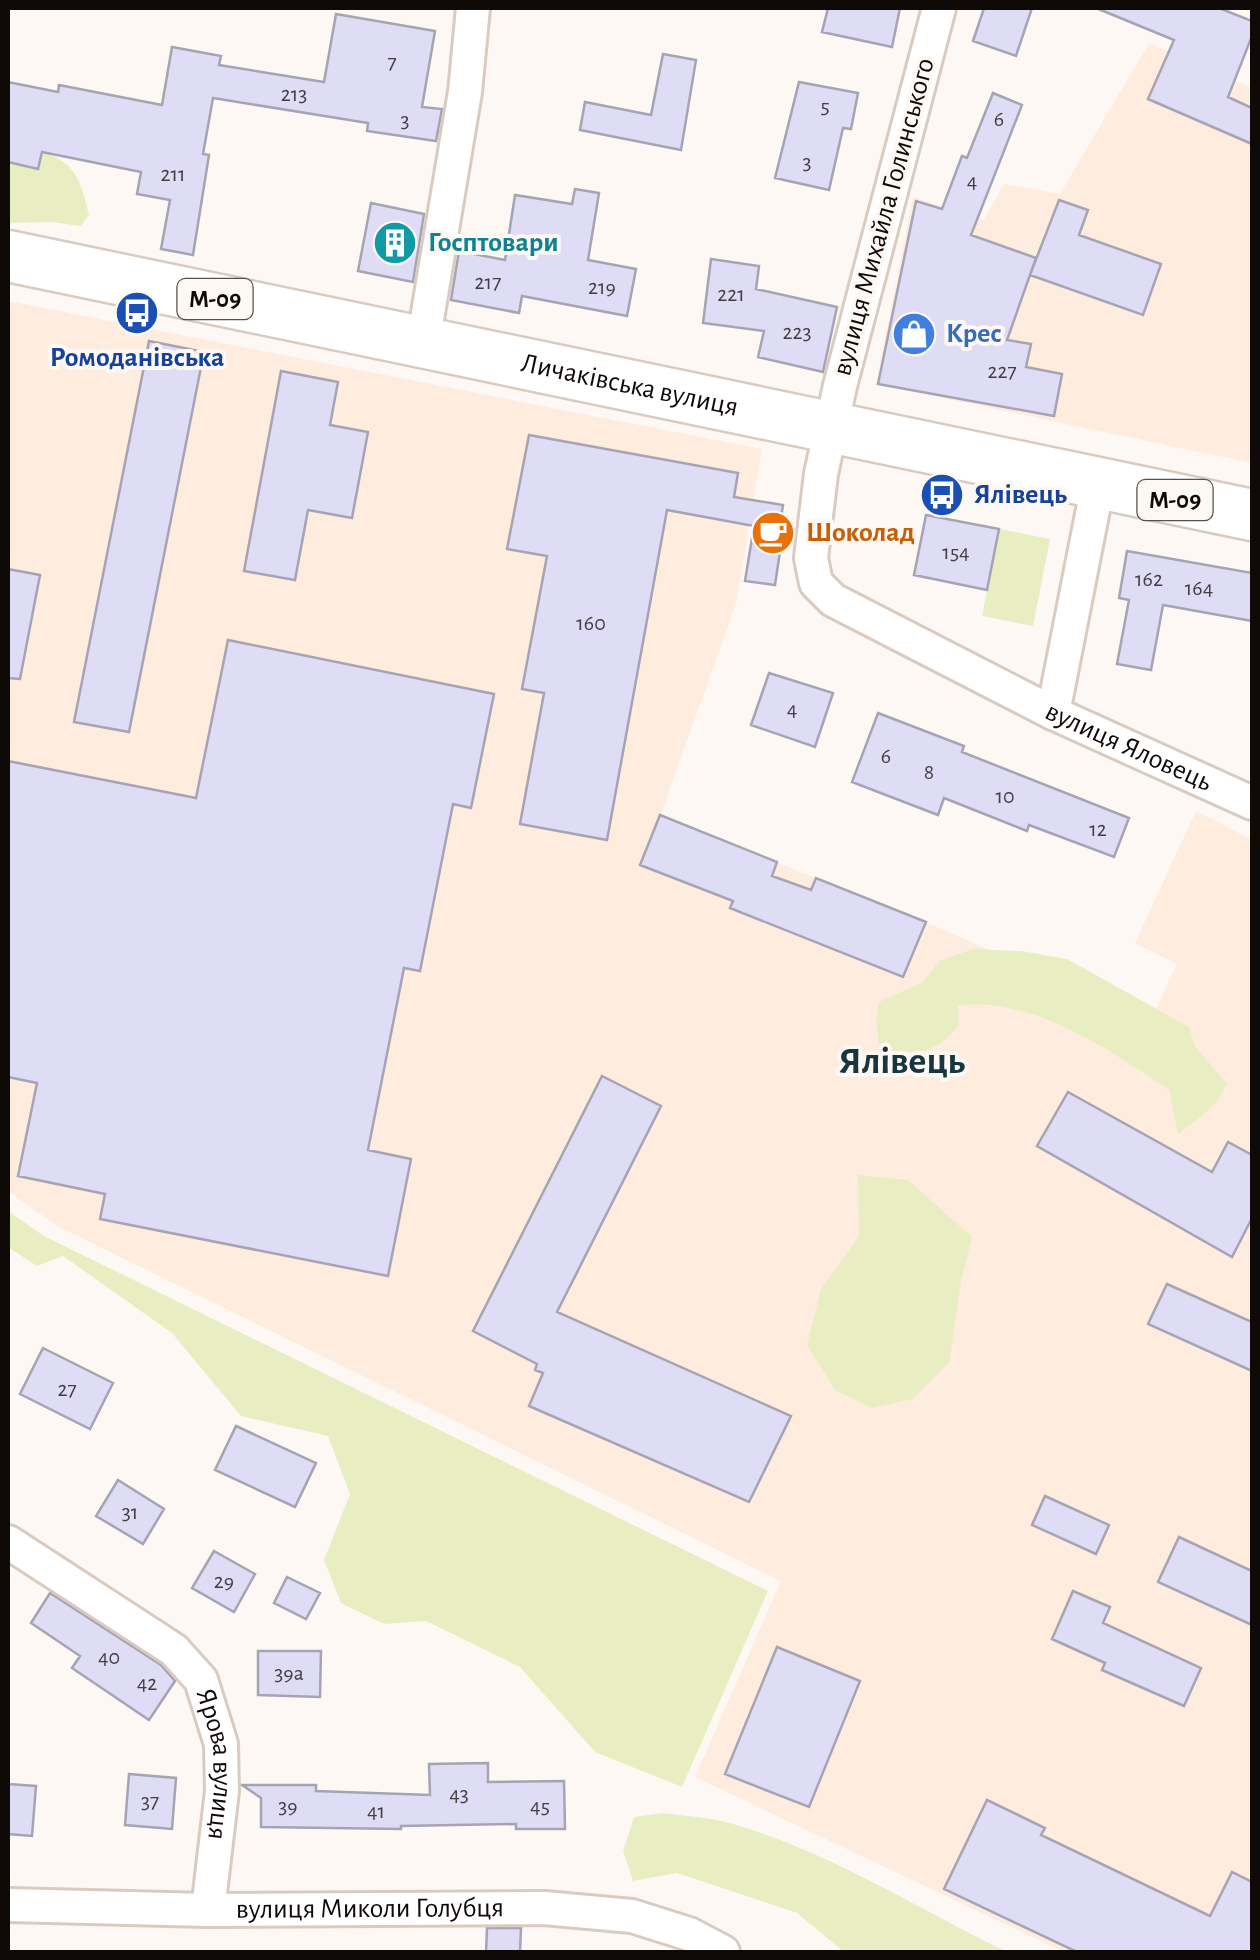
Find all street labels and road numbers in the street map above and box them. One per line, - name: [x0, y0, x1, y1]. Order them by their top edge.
- street label: вулиця Михайла Голинського: [828, 55, 940, 379]
- road number: М-09: [178, 279, 252, 319]
- street label: Личаківська вулиця: [519, 349, 741, 422]
- road number: М-09: [1138, 480, 1212, 520]
- street label: вулиця Яловець: [1040, 697, 1216, 797]
- street label: Ярова вулиця: [191, 1685, 237, 1842]
- street label: вулиця Миколи Голубця: [236, 1894, 504, 1924]

